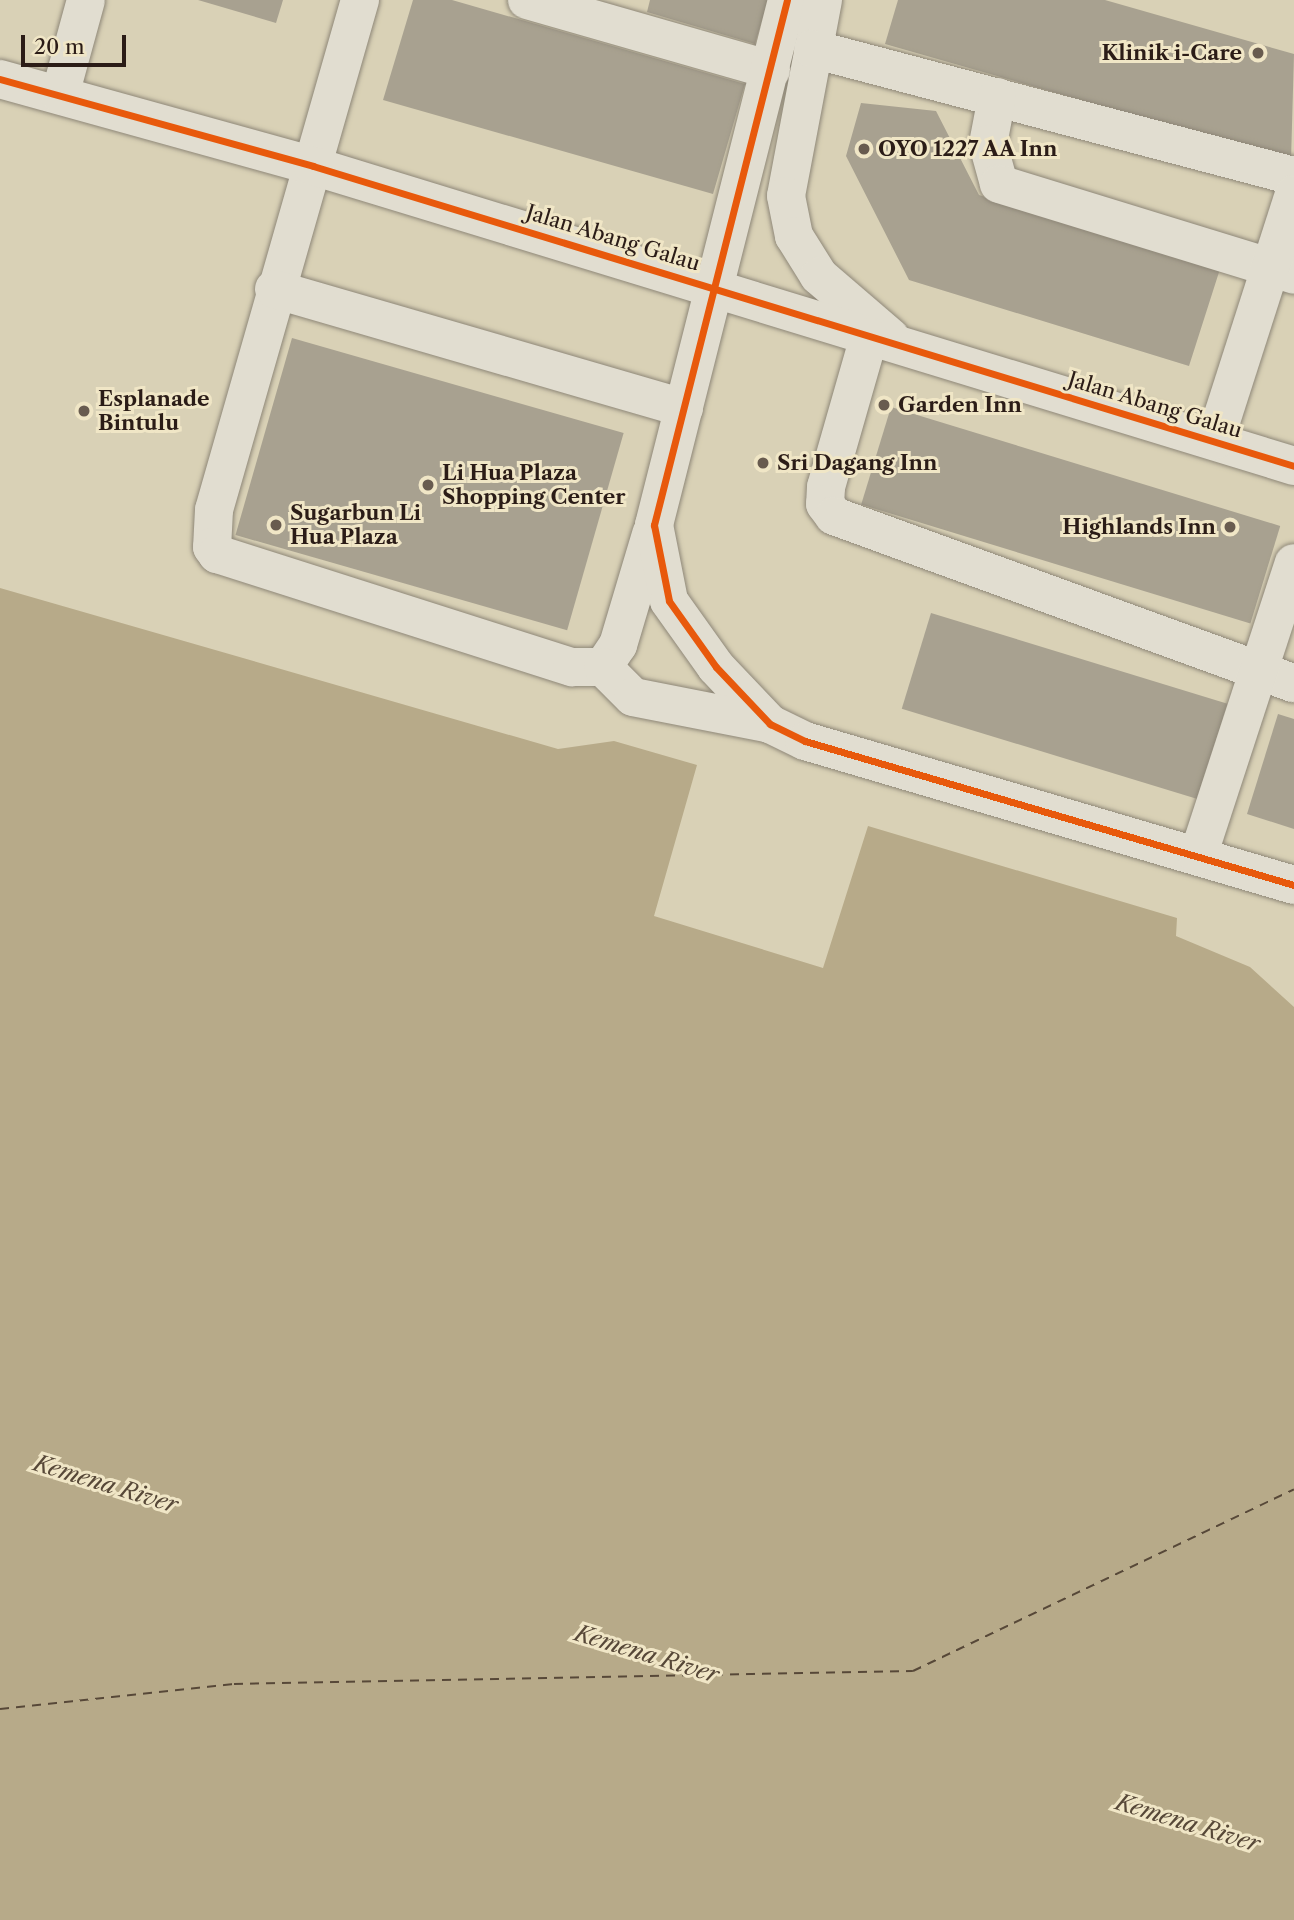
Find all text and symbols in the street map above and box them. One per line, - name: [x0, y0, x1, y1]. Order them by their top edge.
- scale bar: [24, 21, 130, 65]
- text: 20 m: [34, 34, 85, 59]
- place label: Klinik i-Care: [1101, 40, 1242, 66]
- marker: Klinik i-Care: [1248, 43, 1268, 63]
- place label: OYO 1227 AA Inn: [878, 136, 1059, 162]
- marker: OYO 1227 AA Inn: [856, 141, 872, 157]
- street label: Jalan Abang Galau: [522, 199, 704, 277]
- street label: Jalan Abang Galau: [1064, 366, 1246, 444]
- place label: Esplanade Bintulu: [98, 386, 210, 436]
- place label: Garden Inn: [898, 392, 1022, 418]
- marker: Garden Inn: [876, 397, 892, 413]
- marker: Esplanade Bintulu: [76, 403, 92, 419]
- place label: Sri Dagang Inn: [777, 450, 937, 476]
- marker: Sri Dagang Inn: [755, 455, 771, 471]
- place label: Li Hua Plaza Shopping Center: [442, 460, 626, 510]
- marker: Li Hua Plaza Shopping Center: [420, 477, 436, 493]
- place label: Sugarbun Li Hua Plaza: [290, 500, 421, 550]
- place label: Highlands Inn: [1062, 514, 1216, 540]
- marker: Sugarbun Li Hua Plaza: [268, 517, 284, 533]
- marker: Highlands Inn: [1222, 519, 1238, 535]
- water label: Kemena River: [31, 1449, 181, 1519]
- water label: Kemena River: [572, 1619, 722, 1689]
- water label: Kemena River: [1113, 1788, 1263, 1858]

